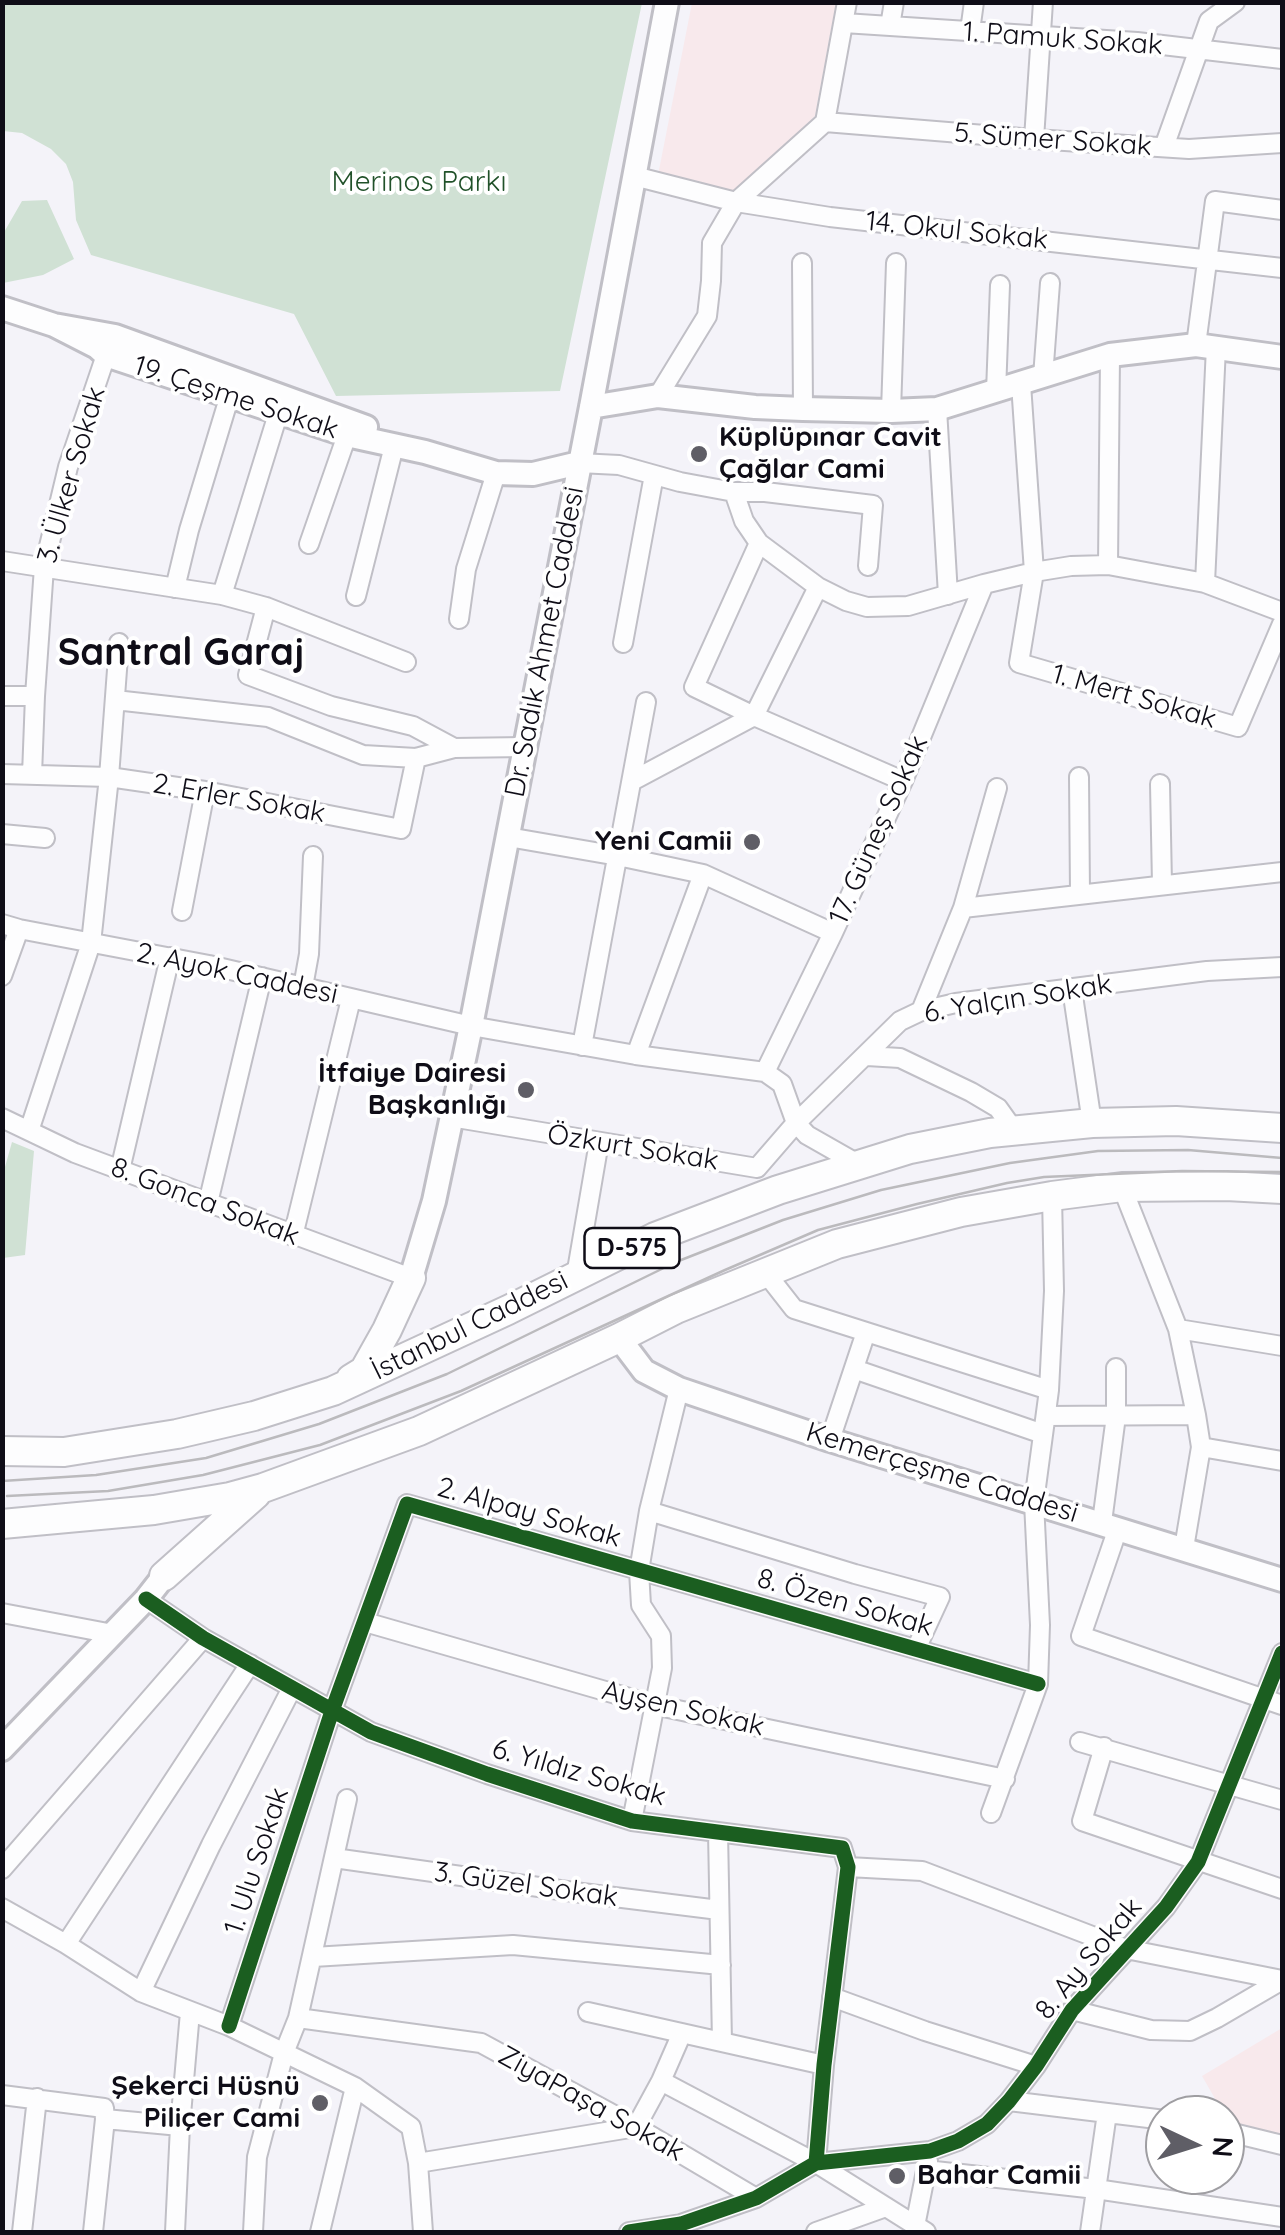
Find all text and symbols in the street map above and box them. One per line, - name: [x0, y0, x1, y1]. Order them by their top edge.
- street label: 1. Pamuk Sokak: [962, 15, 1164, 63]
- street label: 5. Sümer Sokak: [953, 116, 1153, 164]
- park label: Merinos Parkı: [332, 166, 506, 200]
- street label: 14. Okul Sokak: [864, 205, 1050, 257]
- street label: 19. Çeşme Sokak: [129, 349, 343, 447]
- street label: 3. Ülker Sokak: [31, 383, 113, 567]
- place label: Küplüpınar Cavit Çağlar Cami: [719, 421, 942, 487]
- marker: Küplüpınar Cavit Çağlar Cami: [688, 443, 710, 465]
- street label: Dr. Sadık Ahmet Caddesi: [498, 484, 592, 800]
- district label: Santral Garaj: [58, 631, 304, 677]
- street label: 1. Mert Sokak: [1048, 658, 1220, 736]
- street label: 17. Güneş Sokak: [822, 730, 936, 930]
- street label: 2. Erler Sokak: [150, 767, 328, 831]
- place label: Yeni Camii: [595, 825, 732, 859]
- marker: Yeni Camii: [741, 831, 763, 853]
- street label: 2. Ayok Caddesi: [133, 936, 341, 1012]
- street label: 6. Yalçın Sokak: [922, 968, 1114, 1030]
- place label: İtfaiye Dairesi Başkanlığı: [318, 1057, 506, 1123]
- marker: İtfaiye Dairesi Başkanlığı: [515, 1079, 537, 1101]
- street label: Özkurt Sokak: [545, 1118, 721, 1178]
- street label: 8. Gonca Sokak: [106, 1151, 304, 1253]
- road number: D-575: [584, 1228, 680, 1268]
- street label: İstanbul Caddesi: [367, 1264, 573, 1388]
- street label: Kemerçeşme Caddesi: [802, 1416, 1082, 1530]
- street label: 2. Alpay Sokak: [433, 1471, 625, 1555]
- street label: 8. Özen Sokak: [753, 1562, 937, 1644]
- street label: Ayşen Sokak: [599, 1674, 767, 1744]
- street label: 6. Yıldız Sokak: [488, 1732, 670, 1814]
- street label: 1. Ulu Sokak: [217, 1783, 297, 1939]
- street label: 3. Güzel Sokak: [432, 1855, 620, 1915]
- street label: 8. Ay Sokak: [1028, 1891, 1150, 2027]
- street label: ZiyaPaşa Sokak: [492, 2039, 690, 2169]
- place label: Şekerci Hüsnü Piliçer Cami: [111, 2070, 300, 2136]
- marker: Şekerci Hüsnü Piliçer Cami: [309, 2092, 331, 2114]
- north arrow: [1145, 2095, 1245, 2195]
- text: N: [1205, 2135, 1242, 2158]
- place label: Bahar Camii: [917, 2159, 1081, 2193]
- marker: Bahar Camii: [886, 2165, 908, 2187]

